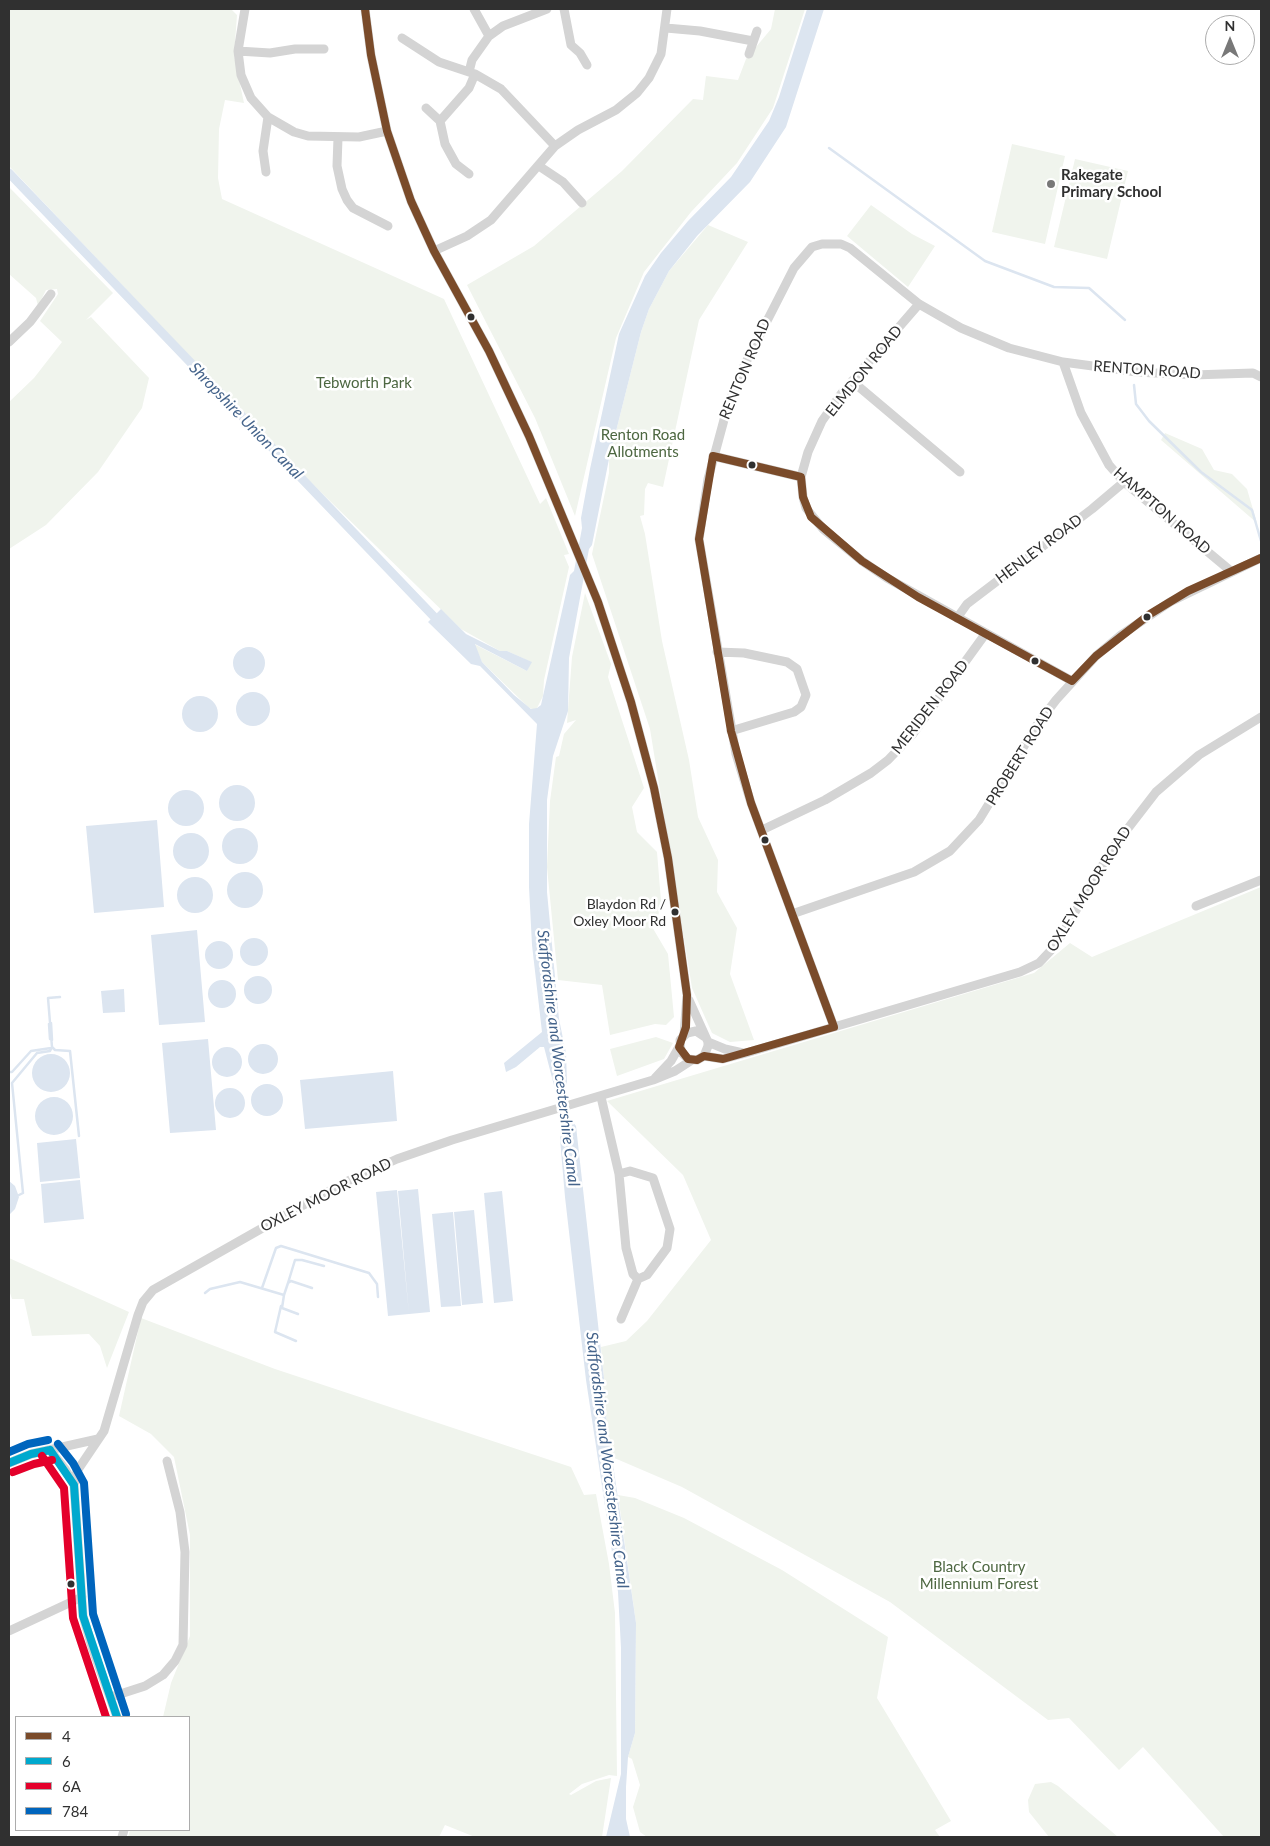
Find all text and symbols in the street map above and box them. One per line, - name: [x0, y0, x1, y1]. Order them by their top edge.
- north arrow: [1205, 15, 1255, 65]
- text: N: [1225, 17, 1235, 34]
- place label: Rakegate Primary School: [1061, 166, 1162, 201]
- marker: Rakegate Primary School: [1045, 178, 1057, 190]
- unlabelled marker: [466, 312, 476, 322]
- street label: RENTON ROAD: [716, 316, 774, 422]
- street label: ELMDON ROAD: [822, 322, 906, 420]
- street label: RENTON ROAD: [1093, 357, 1201, 383]
- water label: Shropshire Union Canal: [185, 358, 307, 484]
- park label: Tebworth Park: [316, 374, 412, 392]
- park label: Renton Road Allotments: [601, 426, 685, 461]
- unlabelled marker: [747, 460, 757, 470]
- street label: HAMPTON ROAD: [1110, 464, 1214, 558]
- street label: HENLEY ROAD: [992, 511, 1086, 587]
- unlabelled marker: [1142, 612, 1152, 622]
- street label: MERIDEN ROAD: [888, 656, 972, 758]
- unlabelled marker: [1030, 656, 1040, 666]
- street label: PROBERT ROAD: [982, 703, 1058, 809]
- street label: OXLEY MOOR ROAD: [1043, 823, 1135, 955]
- unlabelled marker: [760, 835, 770, 845]
- place label: Blaydon Rd / Oxley Moor Rd: [573, 896, 666, 929]
- marker: Blaydon Rd / Oxley Moor Rd: [670, 907, 680, 917]
- water label: Staffordshire and Worcestershire Canal: [533, 929, 583, 1187]
- street label: OXLEY MOOR ROAD: [257, 1154, 395, 1236]
- water label: Staffordshire and Worcestershire Canal: [582, 1331, 632, 1589]
- park label: Black Country Millennium Forest: [920, 1558, 1038, 1593]
- unlabelled marker: [66, 1579, 76, 1589]
- legend: [15, 1716, 190, 1831]
- text: 4: [62, 1727, 71, 1745]
- text: 6: [62, 1752, 71, 1770]
- text: 6A: [62, 1777, 81, 1795]
- text: 784: [62, 1802, 88, 1820]

